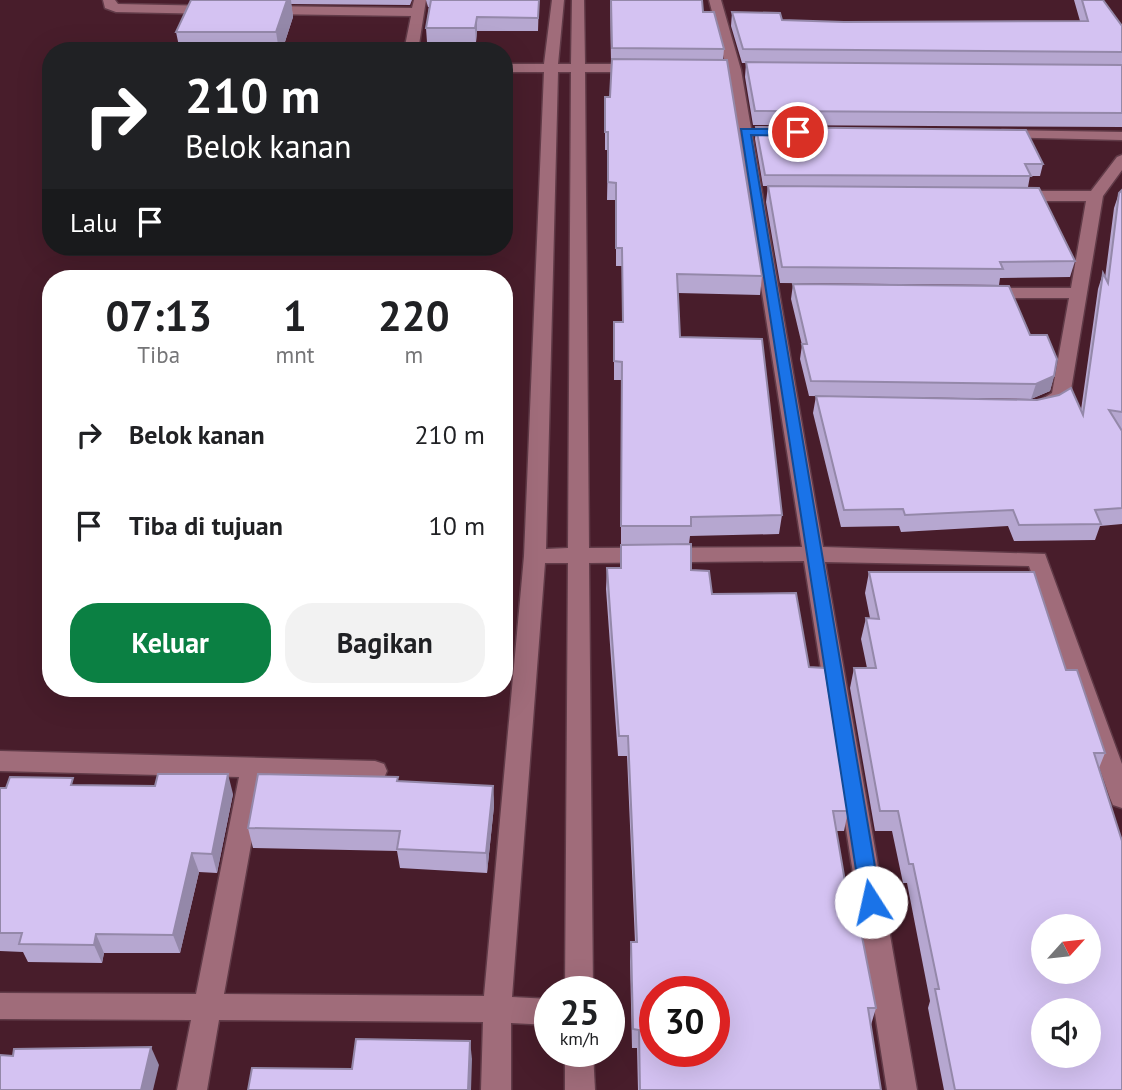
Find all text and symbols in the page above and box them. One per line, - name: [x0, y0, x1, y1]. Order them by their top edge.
- text: 210 m: [185, 63, 320, 127]
- icon: right: [70, 70, 161, 161]
- pin: [768, 102, 828, 162]
- icon: arrive: [779, 113, 817, 151]
- text: Belok kanan: [185, 125, 351, 167]
- icon: arrive: [131, 203, 169, 241]
- text: Lalu: [70, 206, 117, 239]
- text: 07:13: [105, 288, 212, 343]
- text: 1: [283, 288, 307, 343]
- text: 220: [378, 288, 449, 343]
- text: Tiba: [137, 340, 180, 369]
- text: mnt: [276, 340, 315, 369]
- text: m: [404, 340, 423, 369]
- icon: right: [70, 416, 108, 454]
- text: Belok kanan: [129, 418, 265, 451]
- text: 210 m: [414, 418, 485, 451]
- icon: arrive: [70, 507, 108, 545]
- text: Tiba di tujuan: [129, 509, 283, 542]
- text: 10 m: [429, 509, 485, 542]
- button: Keluar: [70, 603, 271, 683]
- button: Bagikan: [285, 603, 485, 683]
- position arrow: [834, 865, 908, 939]
- north arrow: [1031, 914, 1101, 984]
- map controls: [1031, 914, 1101, 1068]
- speed limit sign: 30: [639, 976, 730, 1067]
- text: 25: [560, 989, 599, 1035]
- button: sound: [1031, 998, 1101, 1068]
- text: km/h: [560, 1027, 599, 1050]

